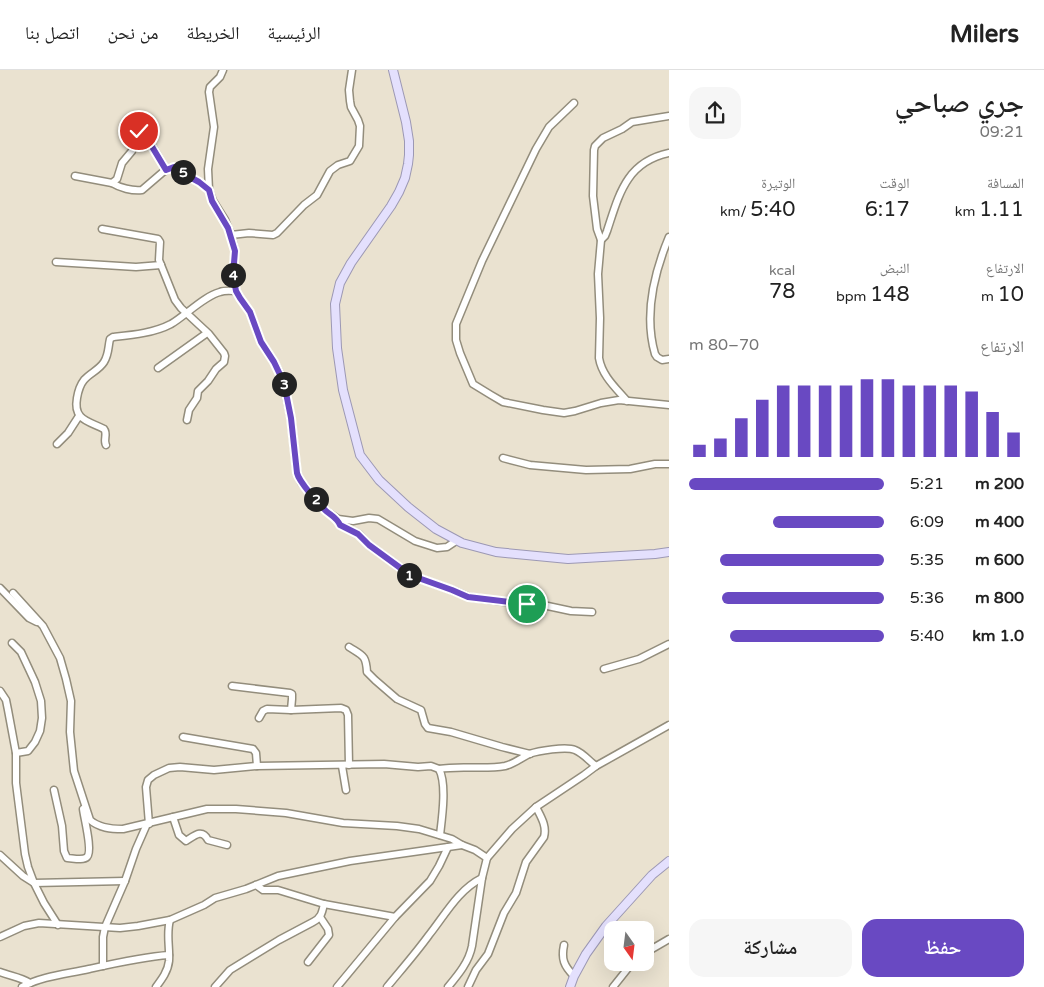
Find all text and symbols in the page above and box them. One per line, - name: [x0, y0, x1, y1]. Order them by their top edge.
- text: Milers: [950, 20, 1019, 49]
- text: اتصل بنا: [25, 22, 80, 44]
- text: من نحن: [108, 22, 158, 44]
- text: الخريطة: [186, 22, 239, 44]
- text: الرئيسية: [267, 22, 321, 44]
- text: جري صباحي: [894, 86, 1024, 120]
- button: share: [689, 87, 741, 139]
- pin: [118, 110, 160, 152]
- icon: check: [125, 117, 153, 145]
- text: 09:21: [980, 122, 1024, 142]
- pin: 5: [170, 160, 196, 184]
- text: 5: [179, 164, 188, 181]
- text: الوتيرة: [761, 175, 795, 192]
- text: الوقت: [880, 175, 910, 192]
- text: المسافة: [987, 175, 1024, 192]
- text: 5:40: [750, 197, 795, 222]
- text: 6:17: [865, 197, 910, 222]
- text: 1.11: [979, 197, 1024, 222]
- text: /km: [720, 203, 750, 220]
- text: km: [955, 203, 979, 220]
- text: النبض: [880, 260, 910, 277]
- text: الارتفاع: [986, 260, 1024, 277]
- pin: 4: [220, 262, 246, 288]
- text: kcal: [769, 262, 795, 279]
- text: 4: [229, 267, 238, 284]
- text: 78: [769, 279, 795, 304]
- text: 148: [870, 282, 910, 307]
- text: 10: [998, 282, 1024, 307]
- text: bpm: [836, 288, 870, 305]
- text: m: [981, 288, 998, 305]
- text: 70–80 m: [689, 335, 759, 355]
- text: الارتفاع: [980, 337, 1024, 357]
- pin: 3: [272, 372, 296, 396]
- text: 3: [280, 376, 289, 393]
- text: 5:21: [910, 474, 944, 494]
- text: 200 m: [975, 474, 1024, 494]
- pin: 2: [304, 486, 328, 512]
- text: 2: [312, 491, 321, 508]
- text: 6:09: [910, 512, 944, 532]
- text: 400 m: [975, 512, 1024, 532]
- text: 5:35: [910, 550, 944, 570]
- text: 600 m: [975, 550, 1024, 570]
- pin: 1: [396, 562, 422, 588]
- text: 1: [405, 567, 414, 584]
- pin: [506, 583, 548, 625]
- text: 5:36: [910, 588, 944, 608]
- text: 800 m: [975, 588, 1024, 608]
- icon: arrive: [513, 590, 541, 618]
- text: 5:40: [910, 626, 944, 646]
- text: 1.0 km: [972, 626, 1024, 646]
- button: مشاركة: [689, 919, 852, 977]
- button: حفظ: [862, 919, 1024, 977]
- north arrow: [604, 921, 654, 971]
- map controls: [604, 921, 654, 971]

